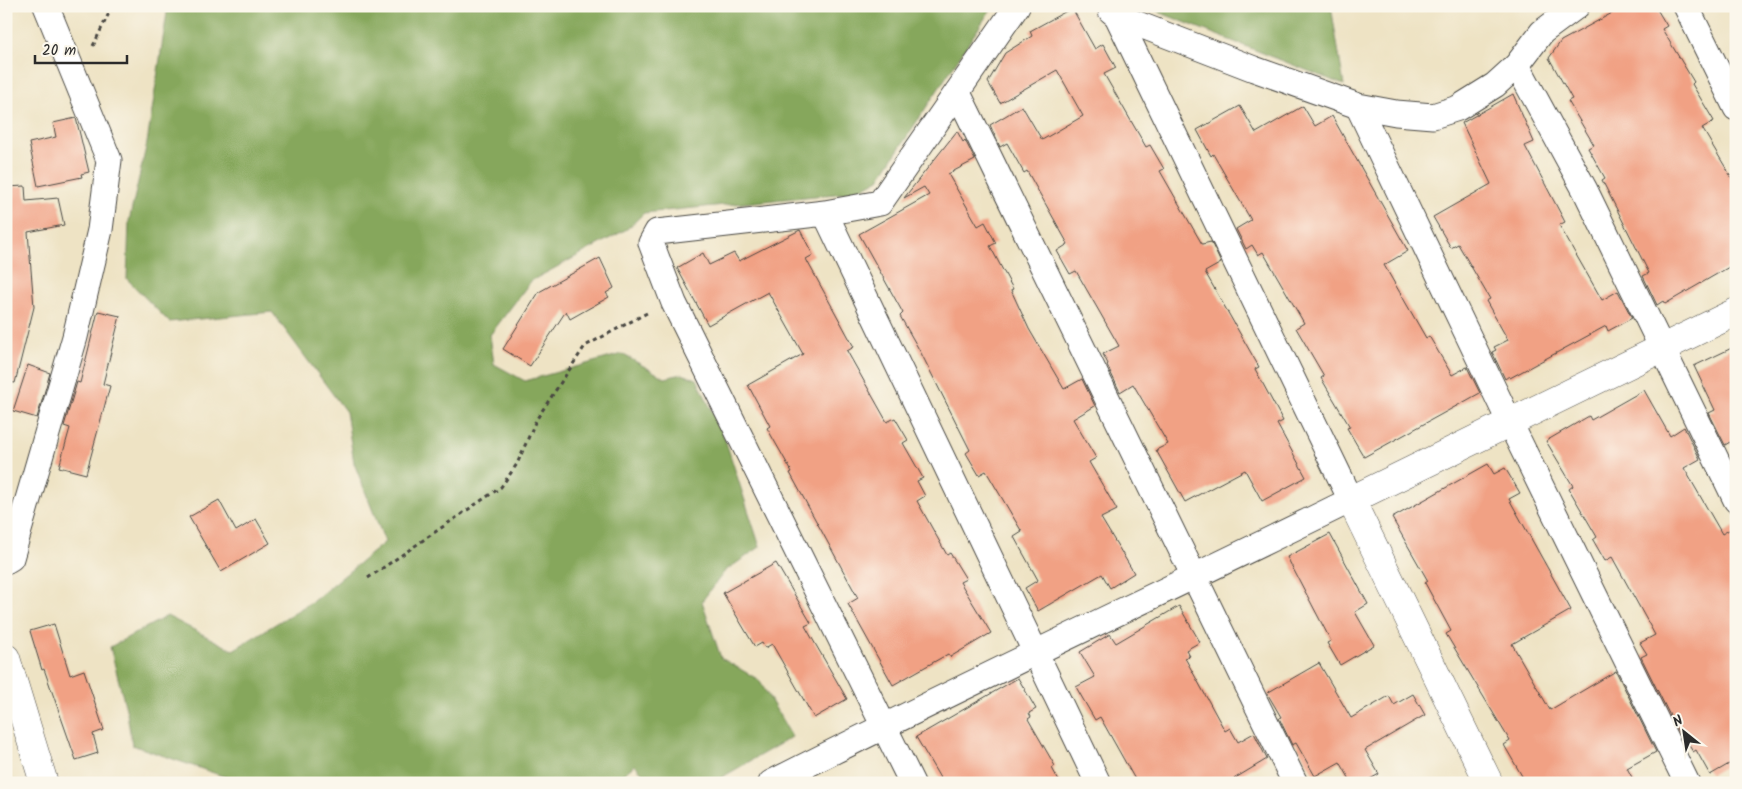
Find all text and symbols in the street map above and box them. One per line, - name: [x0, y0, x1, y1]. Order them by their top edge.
- scale bar: [35, 32, 128, 64]
- text: 20 m: [42, 39, 76, 63]
- north arrow: [1660, 706, 1710, 756]
- text: N: [1669, 710, 1687, 733]

